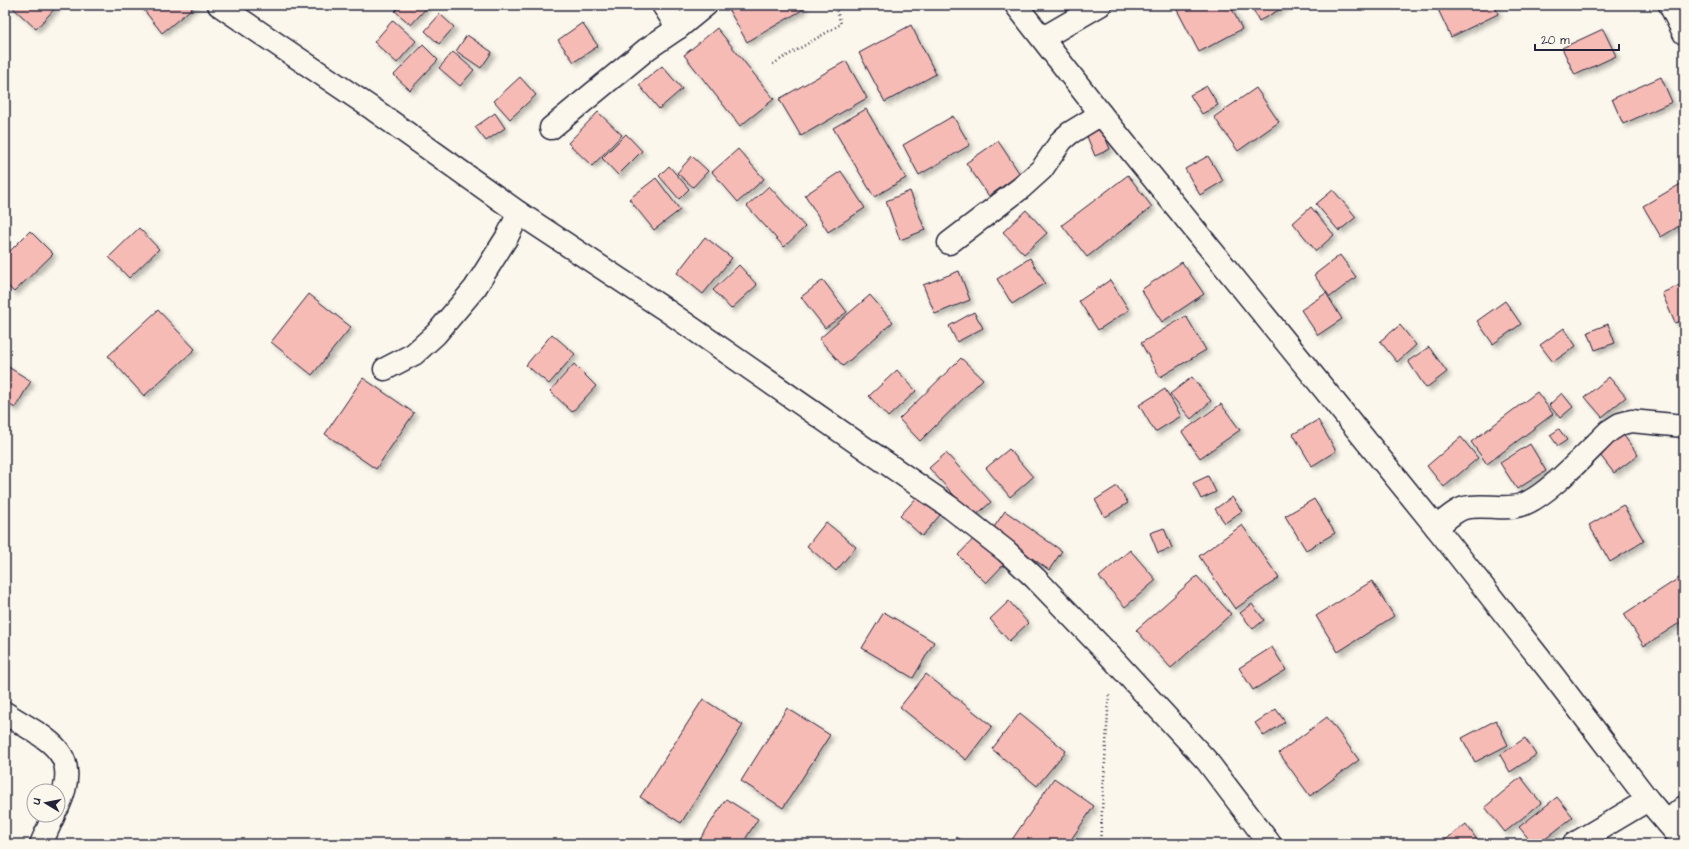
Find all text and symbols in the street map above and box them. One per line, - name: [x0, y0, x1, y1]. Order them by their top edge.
- scale bar: [1535, 26, 1619, 52]
- text: 20 m: [1541, 32, 1570, 49]
- north arrow: [26, 783, 66, 823]
- text: U: [29, 797, 45, 807]

